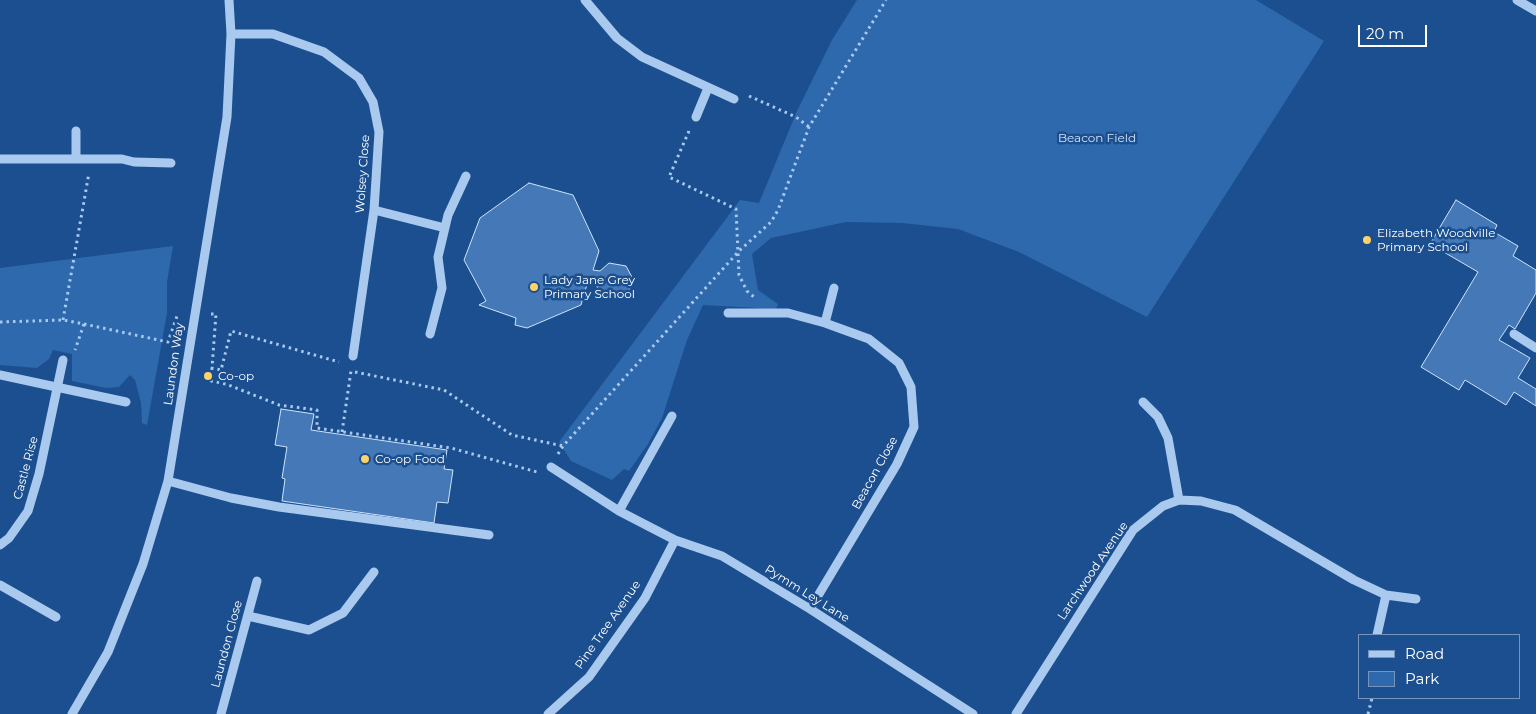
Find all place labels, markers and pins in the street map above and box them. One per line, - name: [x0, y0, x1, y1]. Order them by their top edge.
- place label: Elizabeth Woodville Primary School: [1377, 226, 1495, 254]
- marker: Elizabeth Woodville Primary School: [1361, 234, 1373, 246]
- place label: Lady Jane Grey Primary School: [544, 273, 635, 301]
- marker: Lady Jane Grey Primary School: [528, 281, 540, 293]
- place label: Co-op: [218, 369, 254, 383]
- marker: Co-op: [202, 370, 214, 382]
- place label: Co-op Food: [375, 452, 445, 466]
- marker: Co-op Food: [359, 453, 371, 465]

